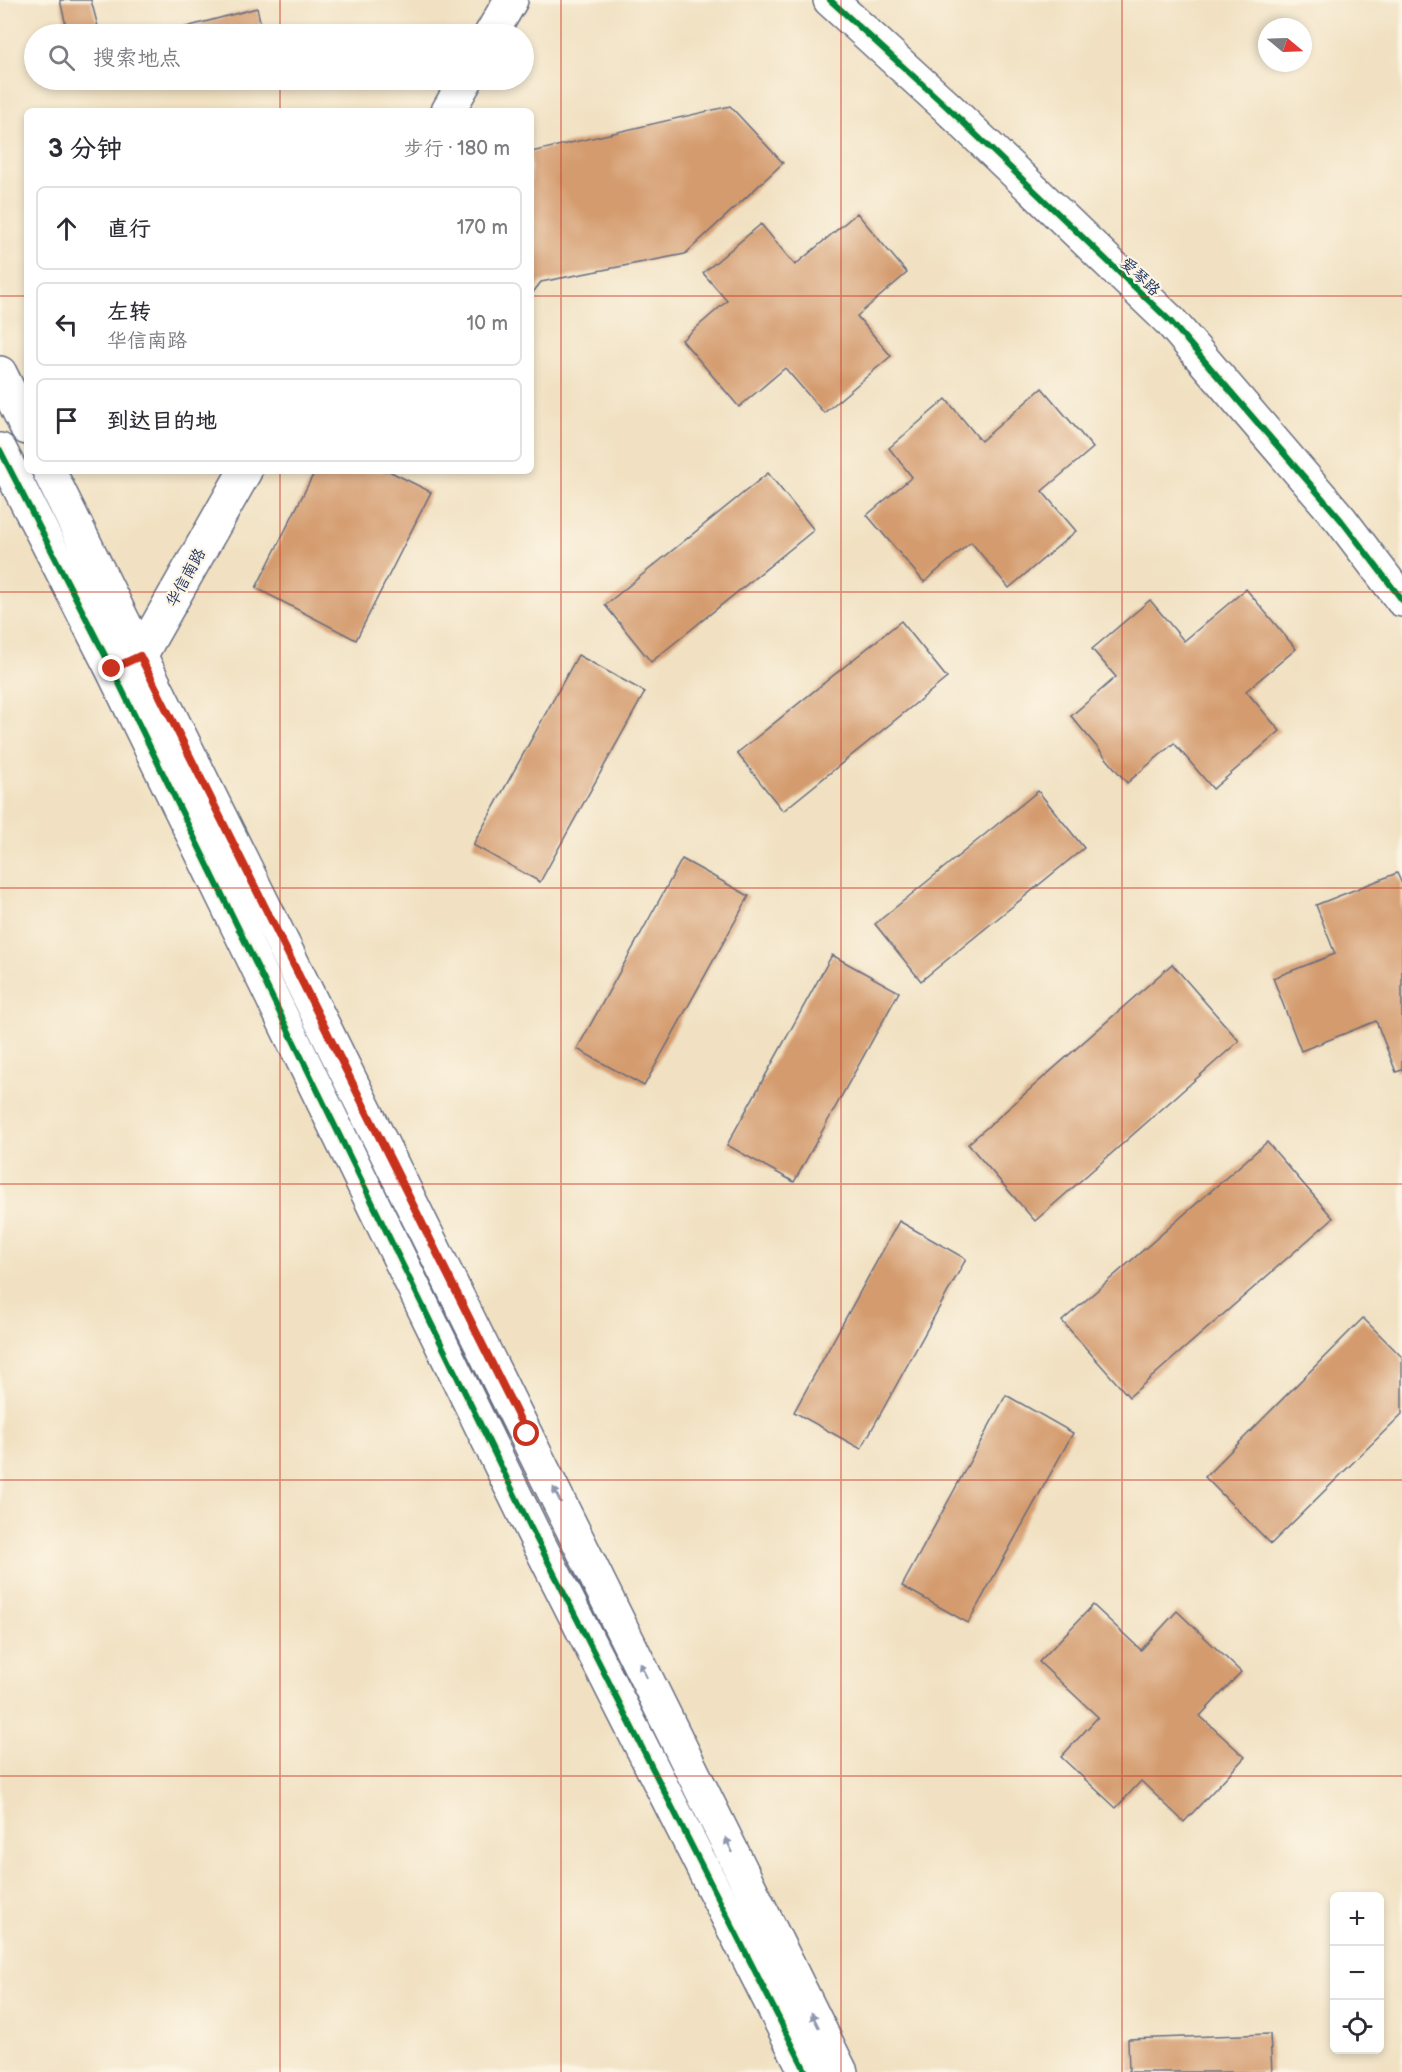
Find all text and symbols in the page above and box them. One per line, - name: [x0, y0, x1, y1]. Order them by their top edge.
- north arrow: [1258, 18, 1312, 72]
- search box: [24, 24, 534, 90]
- icon: search: [45, 41, 78, 74]
- text: 搜索地点: [93, 45, 181, 72]
- text: 3 分钟: [48, 134, 122, 165]
- text: 步行 · 180 m: [404, 137, 510, 161]
- icon: ahead: [50, 212, 83, 245]
- text: 直行: [107, 216, 151, 243]
- text: 170 m: [457, 216, 508, 240]
- street label: 爱琴路: [1116, 254, 1164, 301]
- text: 左转: [107, 299, 151, 326]
- icon: left: [50, 308, 83, 341]
- text: 10 m: [467, 312, 508, 336]
- text: 华信南路: [107, 329, 187, 353]
- icon: arrive: [50, 404, 83, 437]
- text: 到达目的地: [107, 408, 217, 435]
- street label: 华信南路: [162, 545, 210, 610]
- route end: [98, 655, 124, 681]
- route start: [513, 1420, 539, 1446]
- one-way arrow: [552, 1486, 562, 1503]
- one-way arrow: [638, 1661, 648, 1678]
- one-way arrow: [725, 1836, 734, 1853]
- map controls: [1330, 1892, 1384, 2054]
- button: +: [1330, 1892, 1384, 1946]
- button: −: [1330, 1946, 1384, 2000]
- button: locate: [1330, 2000, 1384, 2054]
- one-way arrow: [811, 2011, 820, 2028]

